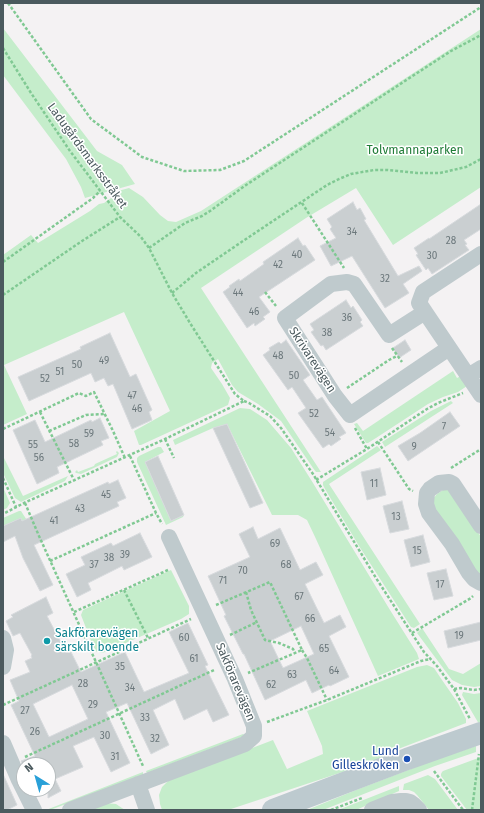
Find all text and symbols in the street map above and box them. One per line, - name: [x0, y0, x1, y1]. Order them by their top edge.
- street label: Ladugårdsmarksstråket: [44, 101, 130, 211]
- park label: Tolvmannaparken: [366, 144, 464, 158]
- house number: 34: [347, 226, 357, 238]
- house number: 28: [446, 235, 456, 247]
- house number: 40: [292, 249, 302, 261]
- house number: 30: [427, 250, 437, 262]
- house number: 42: [273, 259, 283, 271]
- house number: 32: [380, 273, 390, 285]
- house number: 44: [233, 287, 243, 299]
- house number: 46: [249, 306, 259, 318]
- house number: 36: [342, 312, 352, 324]
- street label: Skrivarevägen: [285, 324, 339, 396]
- house number: 38: [322, 327, 332, 339]
- house number: 48: [273, 350, 283, 362]
- house number: 49: [99, 355, 109, 367]
- house number: 50: [72, 359, 82, 371]
- house number: 51: [56, 366, 64, 378]
- house number: 50: [289, 370, 299, 382]
- house number: 52: [40, 373, 50, 385]
- house number: 47: [127, 390, 137, 402]
- house number: 46: [132, 403, 142, 415]
- house number: 52: [309, 408, 319, 420]
- house number: 7: [442, 421, 446, 433]
- house number: 54: [325, 427, 335, 439]
- house number: 59: [84, 428, 94, 440]
- house number: 58: [69, 438, 79, 450]
- house number: 55: [28, 439, 38, 451]
- house number: 9: [411, 441, 417, 453]
- house number: 56: [34, 452, 44, 464]
- house number: 11: [370, 478, 378, 490]
- house number: 45: [101, 489, 111, 501]
- house number: 43: [75, 503, 85, 515]
- house number: 13: [391, 511, 401, 523]
- house number: 41: [49, 515, 59, 527]
- house number: 69: [270, 538, 280, 550]
- house number: 15: [412, 545, 422, 557]
- house number: 39: [120, 549, 130, 561]
- house number: 38: [104, 552, 114, 564]
- house number: 37: [89, 559, 99, 571]
- house number: 68: [281, 559, 291, 571]
- house number: 70: [238, 565, 248, 577]
- house number: 71: [219, 575, 227, 587]
- house number: 17: [436, 579, 444, 591]
- house number: 67: [294, 591, 304, 603]
- house number: 66: [305, 613, 315, 625]
- place label: Sakförarevägen särskilt boende: [55, 627, 139, 655]
- house number: 19: [454, 630, 464, 642]
- house number: 60: [179, 632, 189, 644]
- marker: Sakförarevägen särskilt boende: [42, 636, 52, 646]
- street label: Sakförarevägen: [212, 641, 258, 723]
- house number: 65: [319, 643, 329, 655]
- house number: 61: [189, 653, 199, 665]
- house number: 35: [115, 661, 125, 673]
- house number: 64: [329, 665, 339, 677]
- house number: 63: [287, 669, 297, 681]
- house number: 28: [78, 678, 88, 690]
- house number: 62: [266, 679, 276, 691]
- house number: 34: [125, 682, 135, 694]
- house number: 29: [88, 699, 98, 711]
- house number: 27: [20, 705, 30, 717]
- house number: 33: [140, 712, 150, 724]
- house number: 26: [30, 726, 40, 738]
- house number: 30: [100, 730, 110, 742]
- house number: 32: [150, 733, 160, 745]
- place label: Lund Gilleskroken: [332, 745, 399, 773]
- house number: 31: [110, 751, 120, 763]
- marker: Lund Gilleskroken: [402, 754, 412, 764]
- north arrow: [16, 757, 56, 797]
- text: N: [22, 760, 36, 775]

